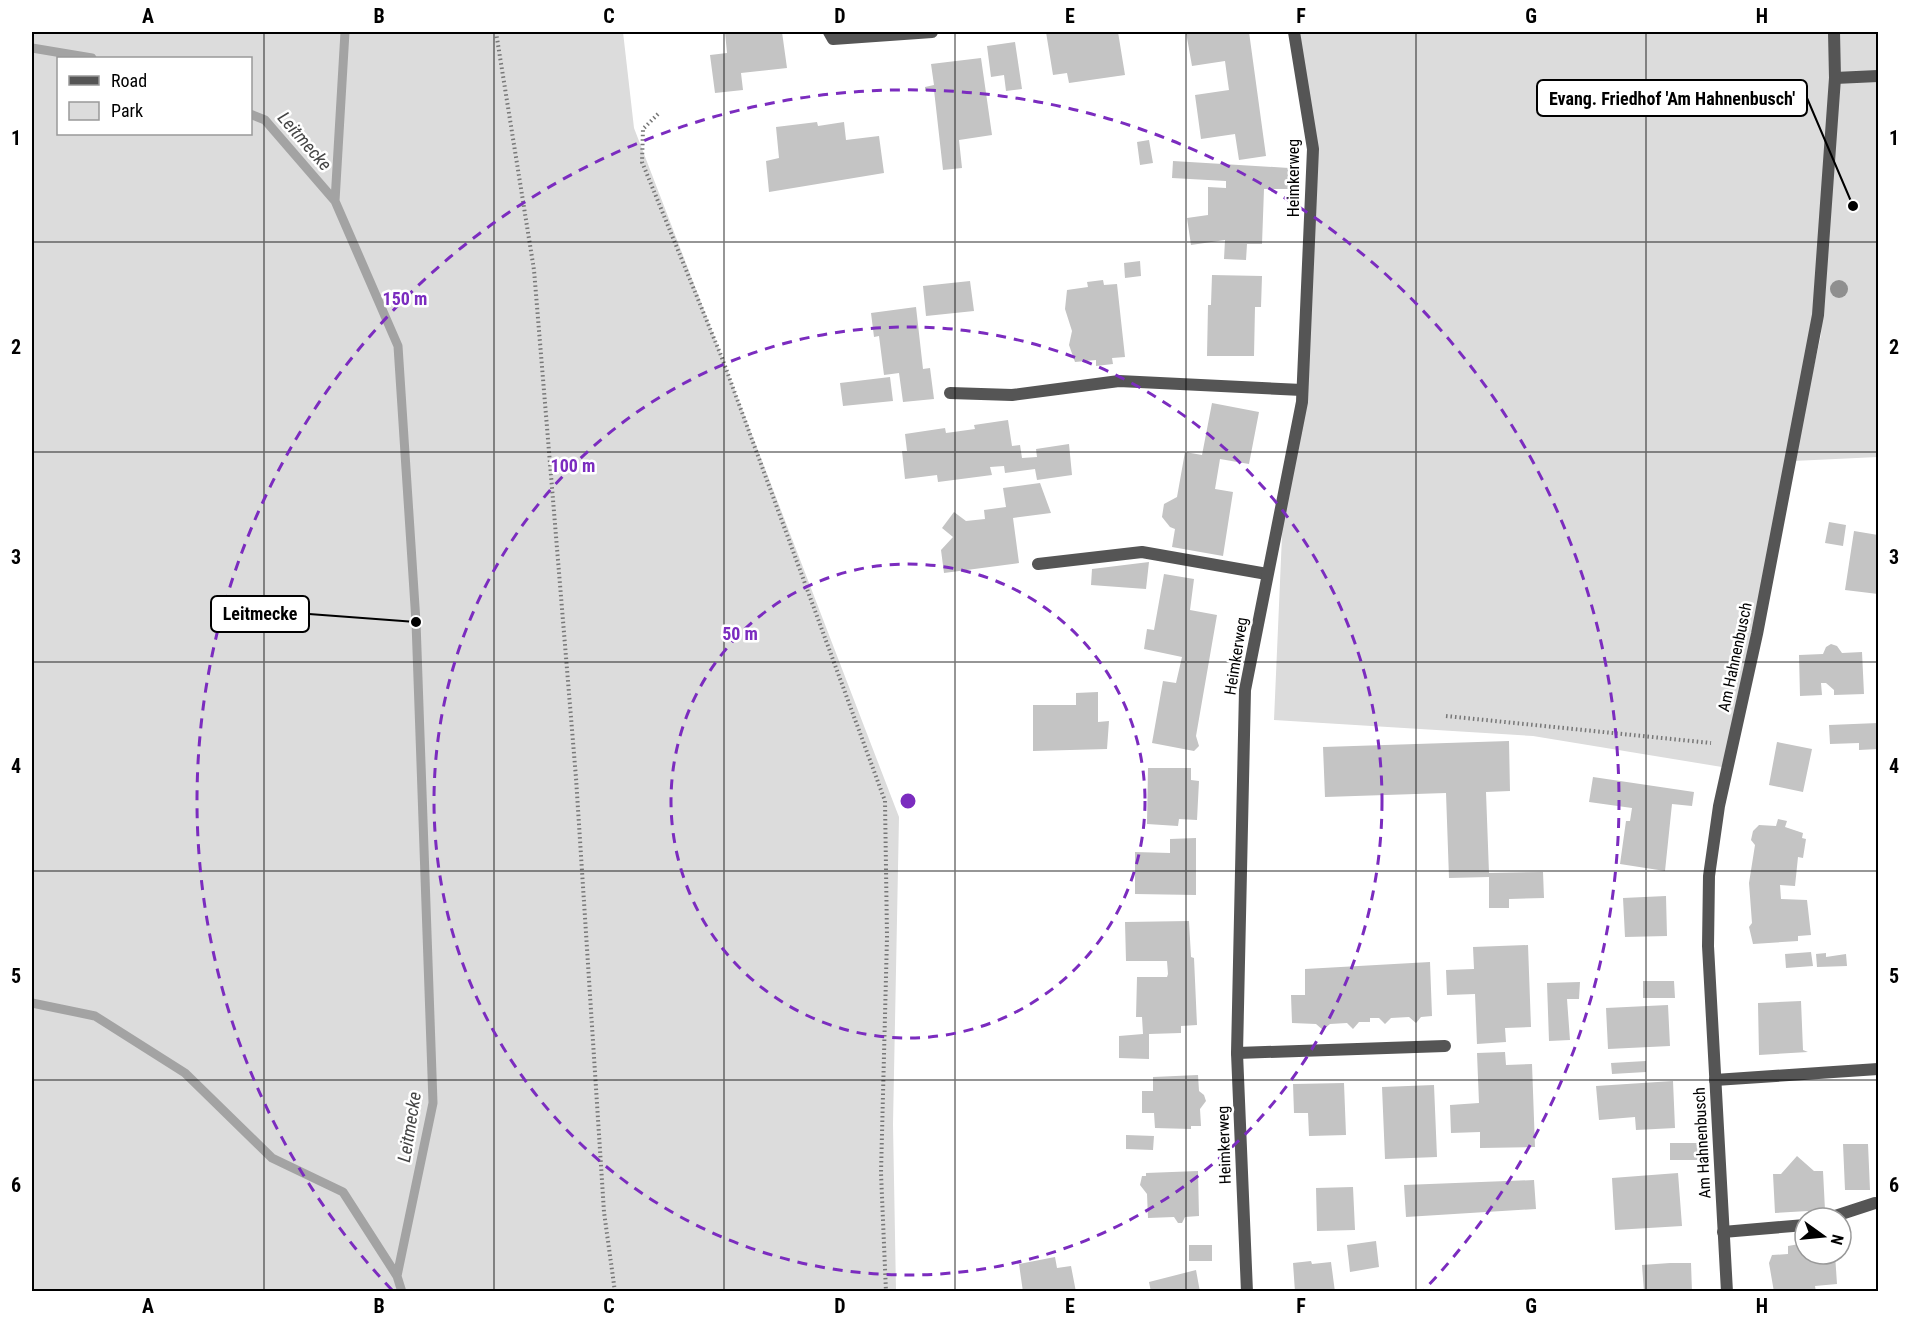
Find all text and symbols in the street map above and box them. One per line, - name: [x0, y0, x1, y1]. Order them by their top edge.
- text: A: [142, 4, 154, 28]
- text: B: [373, 4, 385, 28]
- text: C: [603, 4, 615, 28]
- text: D: [834, 4, 846, 28]
- text: E: [1065, 4, 1075, 28]
- text: F: [1296, 4, 1306, 28]
- text: G: [1525, 4, 1537, 28]
- text: H: [1756, 4, 1768, 28]
- legend: [57, 57, 252, 135]
- text: Road: [111, 70, 147, 91]
- callout: Evang. Friedhof 'Am Hahnenbusch': [1537, 80, 1807, 116]
- text: Evang. Friedhof 'Am Hahnenbusch': [1549, 88, 1795, 109]
- text: Park: [111, 100, 143, 121]
- water label: Leitmecke: [274, 107, 336, 175]
- text: 1: [11, 126, 21, 150]
- text: 1: [1889, 126, 1899, 150]
- street label: Heimkerweg: [1284, 139, 1303, 217]
- text: 150 m: [383, 288, 427, 309]
- text: 2: [11, 335, 21, 359]
- text: 2: [1889, 335, 1899, 359]
- text: 100 m: [551, 455, 595, 476]
- text: 3: [11, 545, 21, 569]
- text: 3: [1889, 545, 1899, 569]
- callout: Leitmecke: [211, 596, 309, 632]
- street label: Am Hahnenbusch: [1714, 601, 1756, 713]
- text: Leitmecke: [223, 603, 298, 624]
- street label: Heimkerweg: [1220, 616, 1252, 696]
- text: 50 m: [722, 623, 758, 644]
- text: 4: [11, 754, 21, 778]
- text: 4: [1889, 754, 1899, 778]
- centre of rings: [898, 791, 918, 811]
- text: 5: [11, 964, 21, 988]
- text: 5: [1889, 964, 1899, 988]
- street label: Am Hahnenbusch: [1690, 1087, 1714, 1199]
- water label: Leitmecke: [393, 1090, 425, 1164]
- street label: Heimkerweg: [1213, 1105, 1235, 1185]
- text: 6: [11, 1173, 21, 1197]
- text: 6: [1889, 1173, 1899, 1197]
- north arrow: [1793, 1206, 1853, 1266]
- text: N: [1827, 1233, 1847, 1247]
- text: A: [142, 1294, 154, 1318]
- text: B: [373, 1294, 385, 1318]
- text: C: [603, 1294, 615, 1318]
- text: D: [834, 1294, 846, 1318]
- text: E: [1065, 1294, 1075, 1318]
- text: F: [1296, 1294, 1306, 1318]
- text: G: [1525, 1294, 1537, 1318]
- text: H: [1756, 1294, 1768, 1318]

